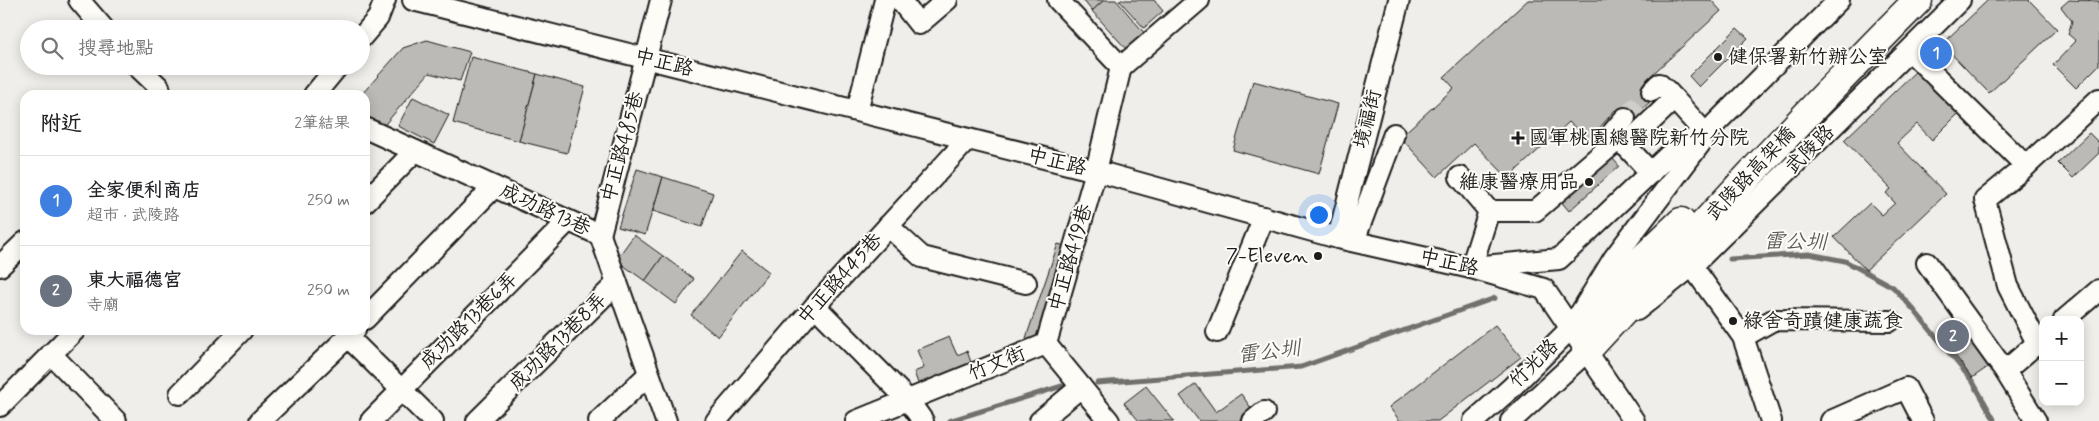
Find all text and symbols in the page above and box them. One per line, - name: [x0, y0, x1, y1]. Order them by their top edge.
- search box: [20, 20, 370, 75]
- icon: search: [38, 34, 66, 62]
- pin: 1: [1920, 34, 1952, 72]
- text: 搜尋地點: [78, 36, 154, 61]
- street label: 中正路: [632, 43, 697, 84]
- place label: 健保署新竹辦公室: [1728, 44, 1888, 71]
- marker: 健保署新竹辦公室: [1712, 51, 1724, 63]
- street label: 境福街: [1348, 87, 1388, 151]
- street label: 中正路485巷: [595, 88, 651, 205]
- text: 附近: [40, 110, 82, 138]
- text: 2筆結果: [294, 113, 350, 134]
- street label: 武陵路: [1779, 119, 1841, 181]
- street label: 武陵路高架橋: [1700, 121, 1802, 227]
- place label: 國軍桃園總醫院新竹分院: [1529, 125, 1749, 152]
- marker: 國軍桃園總醫院新竹分院: [1511, 131, 1525, 145]
- street label: 中正路: [1025, 142, 1090, 183]
- place label: 維康醫療用品: [1459, 169, 1579, 196]
- marker: 維康醫療用品: [1583, 176, 1595, 188]
- street label: 成功路13巷: [495, 177, 596, 243]
- text: 全家便利商店: [87, 178, 201, 203]
- text: 1: [52, 190, 60, 211]
- text: 250 m: [307, 190, 350, 211]
- street label: 中正路419巷: [1043, 200, 1100, 315]
- your location: [1306, 202, 1332, 228]
- text: 超市 · 武陵路: [87, 205, 179, 226]
- street label: 中正路445巷: [792, 227, 889, 331]
- water label: 雷公圳: [1763, 227, 1829, 257]
- place label: 7-Eleven: [1226, 243, 1308, 270]
- street label: 中正路: [1417, 243, 1482, 283]
- marker: 7-Eleven: [1312, 250, 1324, 262]
- street label: 成功路13巷6弄: [414, 266, 524, 376]
- text: 東大福德宮: [87, 268, 182, 293]
- text: 2: [52, 280, 60, 301]
- text: 250 m: [307, 280, 350, 301]
- street label: 成功路13巷8弄: [503, 287, 613, 397]
- text: 寺廟: [87, 295, 119, 316]
- place label: 綠舍奇蹟健康蔬食: [1743, 308, 1903, 335]
- marker: 綠舍奇蹟健康蔬食: [1727, 315, 1739, 327]
- map controls: [2039, 316, 2084, 406]
- button: +: [2039, 316, 2084, 361]
- pin: 2: [1937, 317, 1969, 355]
- street label: 竹光路: [1503, 333, 1565, 395]
- water label: 雷公圳: [1236, 334, 1304, 370]
- street label: 竹文街: [964, 340, 1030, 388]
- button: −: [2039, 361, 2084, 406]

